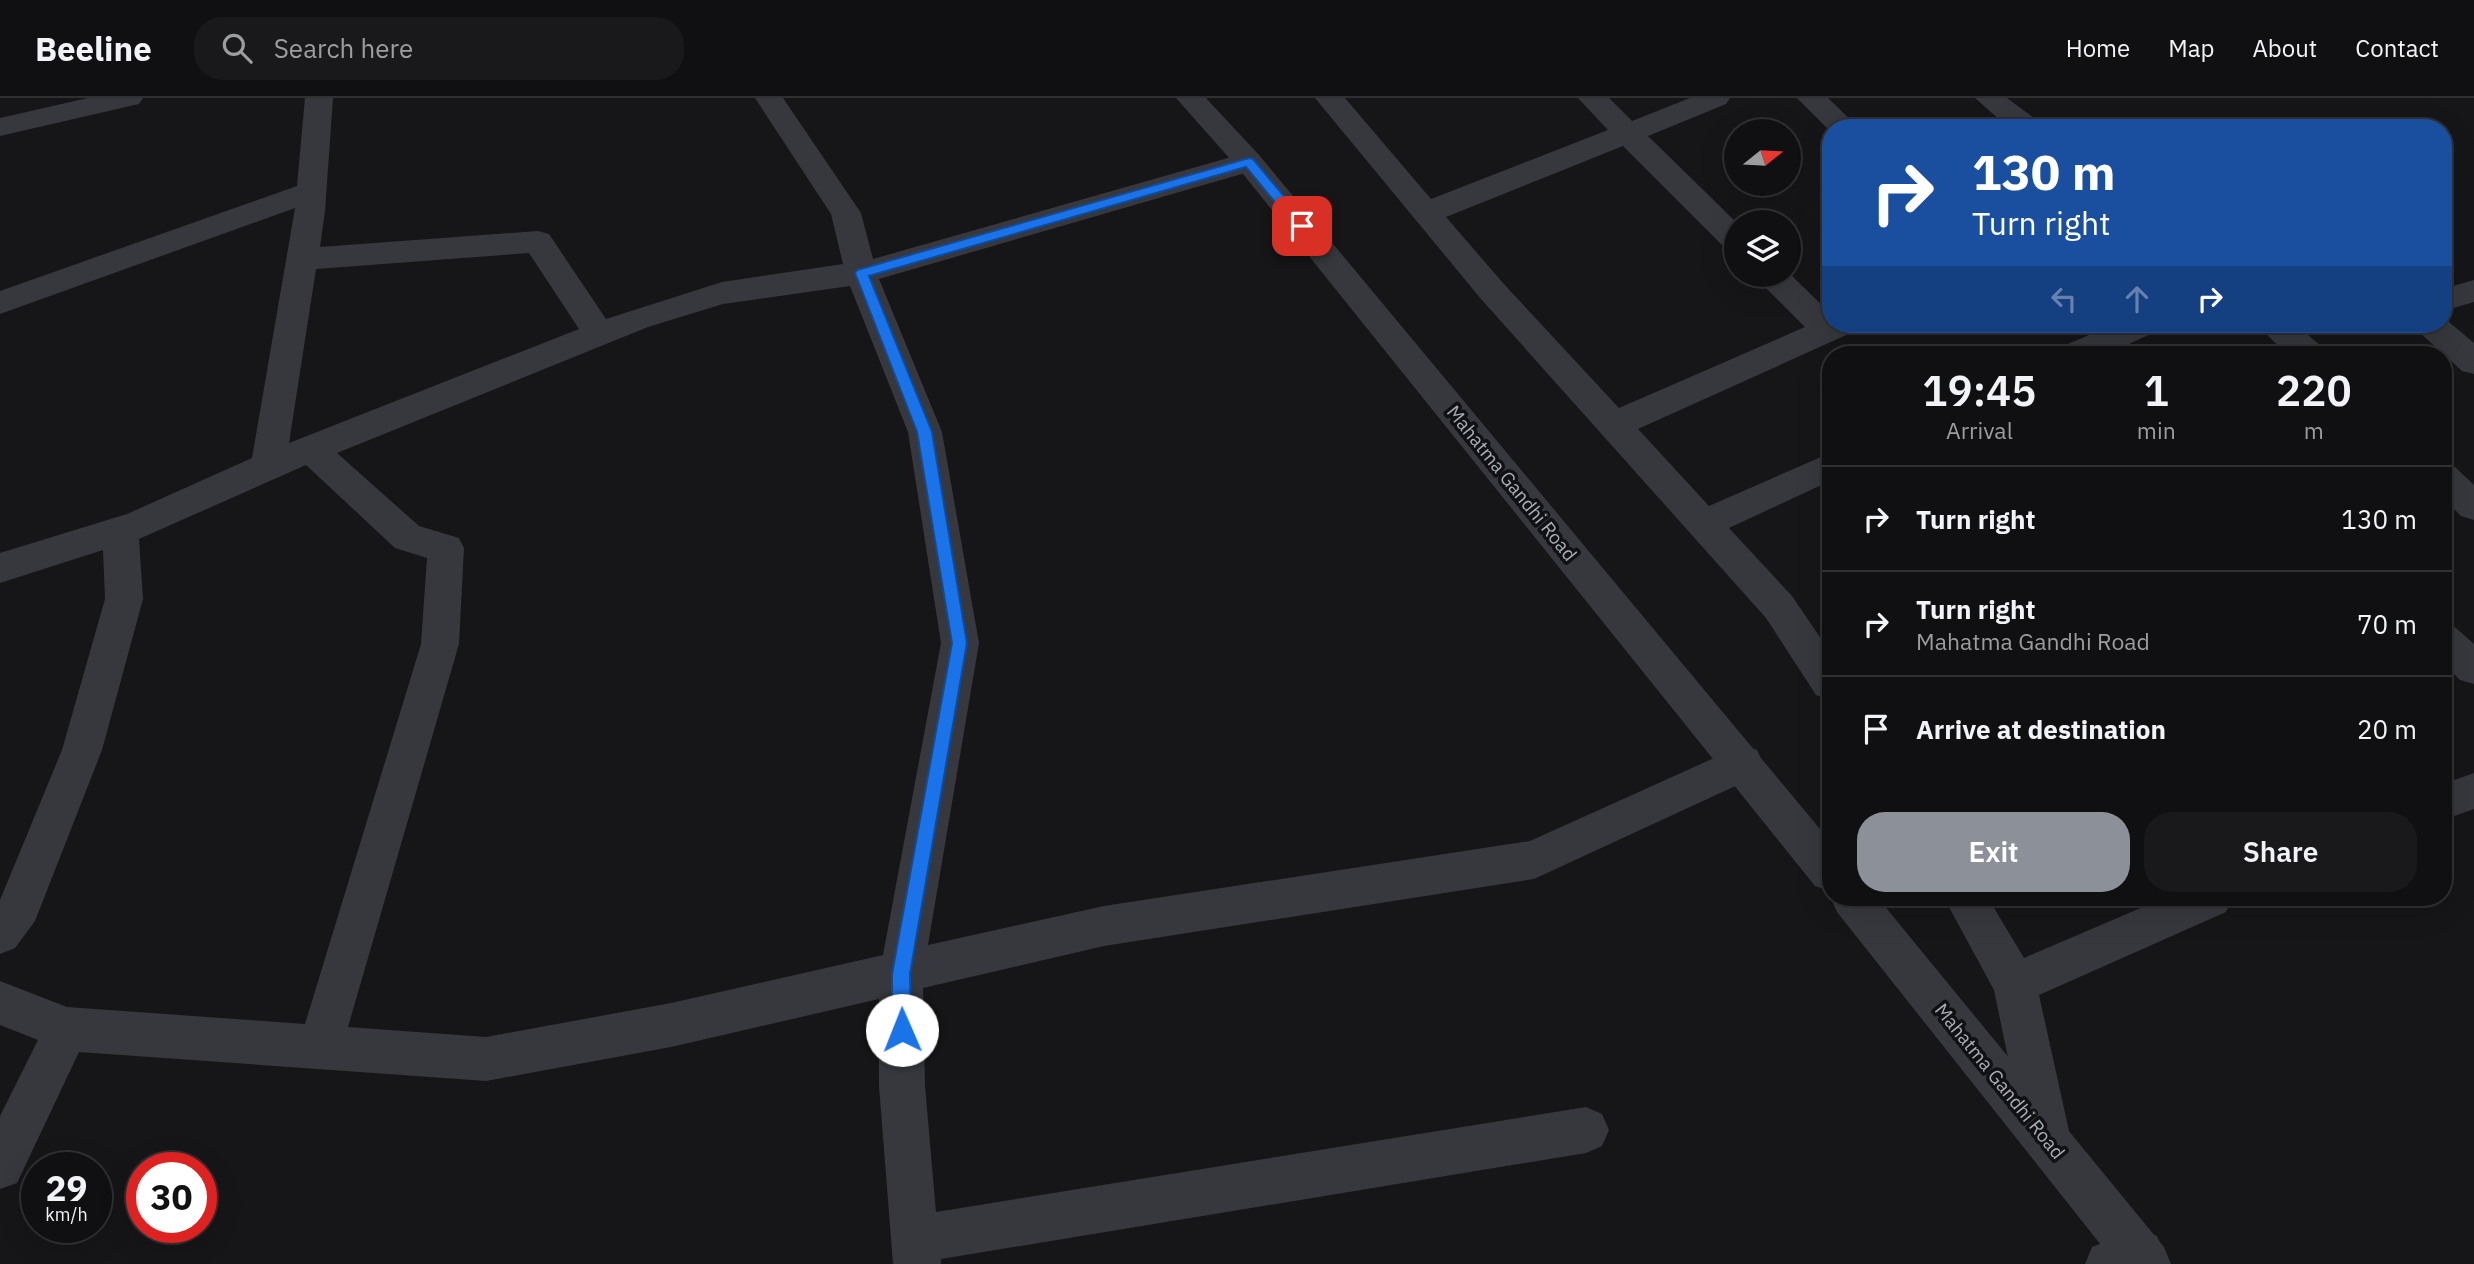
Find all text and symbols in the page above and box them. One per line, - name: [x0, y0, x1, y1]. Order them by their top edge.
- search box: [194, 17, 684, 80]
- text: Beeline: [35, 27, 152, 70]
- icon: search: [218, 29, 256, 67]
- text: Search here: [274, 31, 413, 65]
- text: Home: [2066, 32, 2130, 64]
- text: Map: [2168, 32, 2214, 64]
- text: About: [2252, 32, 2317, 64]
- text: Contact: [2355, 32, 2439, 64]
- north arrow: [1724, 119, 1801, 196]
- map controls: [1724, 119, 1801, 287]
- text: 130 m: [1972, 140, 2116, 203]
- icon: right: [1857, 147, 1948, 238]
- pin: [1272, 196, 1332, 256]
- text: Turn right: [1972, 202, 2110, 244]
- icon: arrive: [1283, 207, 1321, 245]
- button: layers: [1724, 210, 1801, 287]
- icon: left: [2045, 280, 2083, 318]
- icon: ahead: [2118, 280, 2156, 318]
- icon: right: [2191, 280, 2229, 318]
- text: 19:45: [1922, 363, 2037, 418]
- text: 1: [2144, 363, 2169, 418]
- text: 220: [2276, 363, 2352, 418]
- street label: Mahatma Gandhi Road: [1442, 400, 1582, 566]
- text: Arrival: [1946, 415, 2013, 445]
- text: min: [2137, 415, 2176, 445]
- text: m: [2304, 415, 2324, 445]
- icon: right: [1857, 500, 1895, 538]
- text: Turn right: [1916, 502, 2035, 536]
- text: 130 m: [2341, 502, 2417, 536]
- text: Turn right: [1916, 592, 2035, 626]
- icon: right: [1857, 605, 1895, 643]
- text: 70 m: [2357, 607, 2417, 641]
- text: Mahatma Gandhi Road: [1916, 626, 2150, 656]
- icon: arrive: [1857, 710, 1895, 748]
- text: Arrive at destination: [1916, 712, 2166, 746]
- text: 20 m: [2357, 712, 2417, 746]
- button: Exit: [1857, 812, 2130, 892]
- button: Share: [2144, 812, 2417, 892]
- position arrow: [865, 993, 939, 1067]
- street label: Mahatma Gandhi Road: [1930, 998, 2070, 1164]
- speed limit sign: 30: [126, 1152, 217, 1243]
- text: 29: [45, 1165, 88, 1211]
- text: km/h: [45, 1203, 88, 1226]

